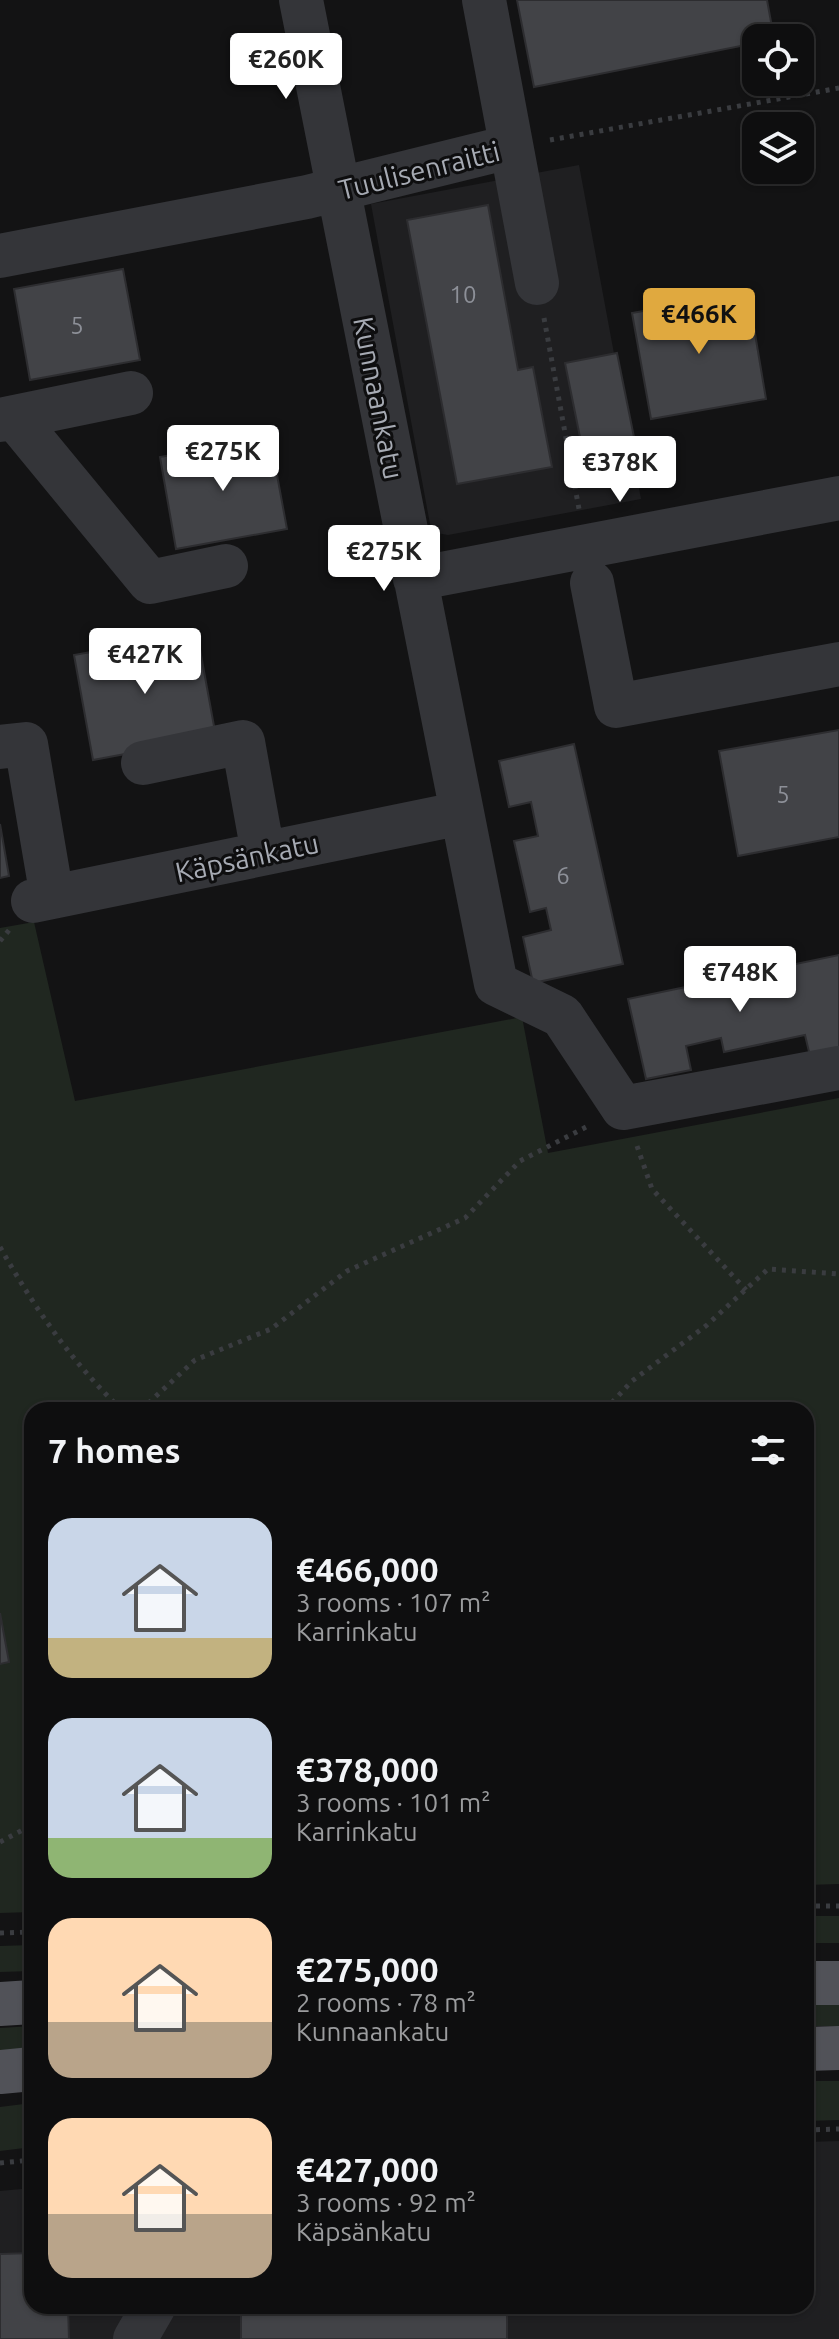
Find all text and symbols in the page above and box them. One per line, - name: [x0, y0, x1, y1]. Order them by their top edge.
- map controls: [742, 24, 814, 184]
- button: locate: [742, 24, 814, 96]
- pin: €260K: [230, 33, 342, 101]
- text: €260K: [248, 44, 324, 73]
- button: layers: [742, 112, 814, 184]
- street label: Tuulisenraitti: [335, 135, 503, 205]
- house number: 10: [449, 281, 477, 308]
- pin: €466K: [643, 288, 755, 356]
- text: €466K: [661, 299, 737, 328]
- house number: 5: [70, 312, 84, 339]
- street label: Kunnaankatu: [348, 314, 410, 482]
- pin: €275K: [167, 425, 279, 493]
- text: €275K: [185, 436, 261, 465]
- pin: €378K: [564, 436, 676, 504]
- text: €378K: [582, 447, 658, 476]
- pin: €275K: [328, 525, 440, 593]
- text: €275K: [346, 536, 422, 565]
- pin: €427K: [89, 628, 201, 696]
- text: €427K: [107, 639, 183, 668]
- house number: 5: [776, 781, 790, 808]
- street label: Käpsänkatu: [172, 827, 322, 887]
- house number: 6: [556, 862, 570, 889]
- pin: €748K: [684, 946, 796, 1014]
- text: €748K: [702, 957, 778, 986]
- icon: filters: [746, 1428, 790, 1472]
- text: 7 homes: [48, 1431, 181, 1469]
- icon: home: [112, 1550, 208, 1646]
- text: €466,000: [296, 1550, 439, 1588]
- text: 3 rooms · 107 m²: [296, 1588, 491, 1617]
- text: Karrinkatu: [296, 1617, 418, 1646]
- icon: home: [112, 1750, 208, 1846]
- text: €378,000: [296, 1750, 439, 1788]
- text: 3 rooms · 101 m²: [296, 1788, 491, 1817]
- text: Karrinkatu: [296, 1817, 418, 1846]
- icon: home: [112, 1950, 208, 2046]
- text: €275,000: [296, 1950, 439, 1988]
- text: 2 rooms · 78 m²: [296, 1988, 476, 2017]
- text: Kunnaankatu: [296, 2017, 449, 2046]
- icon: home: [112, 2150, 208, 2246]
- text: €427,000: [296, 2150, 439, 2188]
- text: 3 rooms · 92 m²: [296, 2188, 476, 2217]
- text: Käpsänkatu: [296, 2217, 431, 2246]

